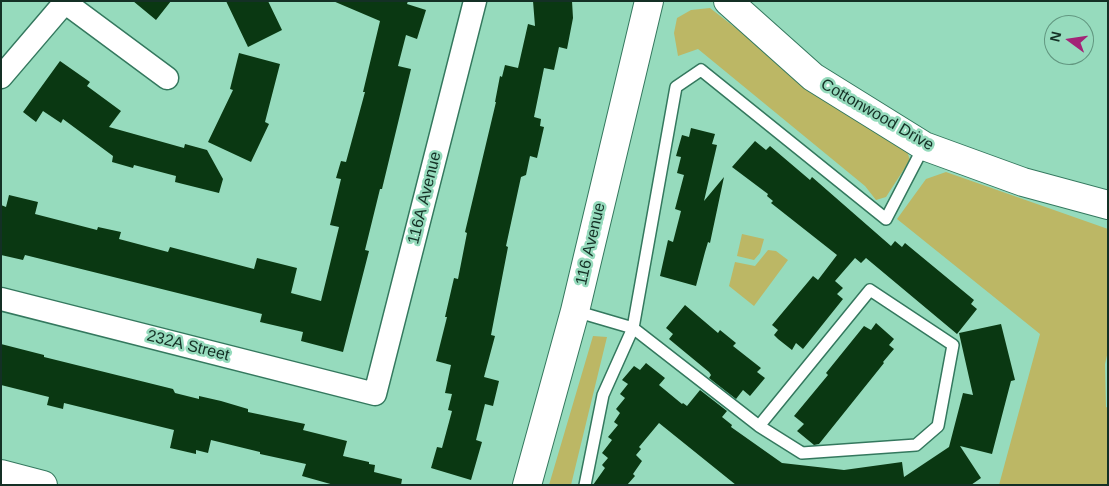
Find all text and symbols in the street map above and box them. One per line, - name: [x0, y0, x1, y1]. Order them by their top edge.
- north arrow: [1044, 15, 1094, 65]
- text: N: [1046, 30, 1064, 43]
- street label: Cottonwood Drive: [817, 75, 937, 155]
- street label: 116A Avenue: [404, 150, 446, 246]
- street label: 116 Avenue: [572, 201, 610, 287]
- street label: 232A Street: [145, 326, 231, 366]

